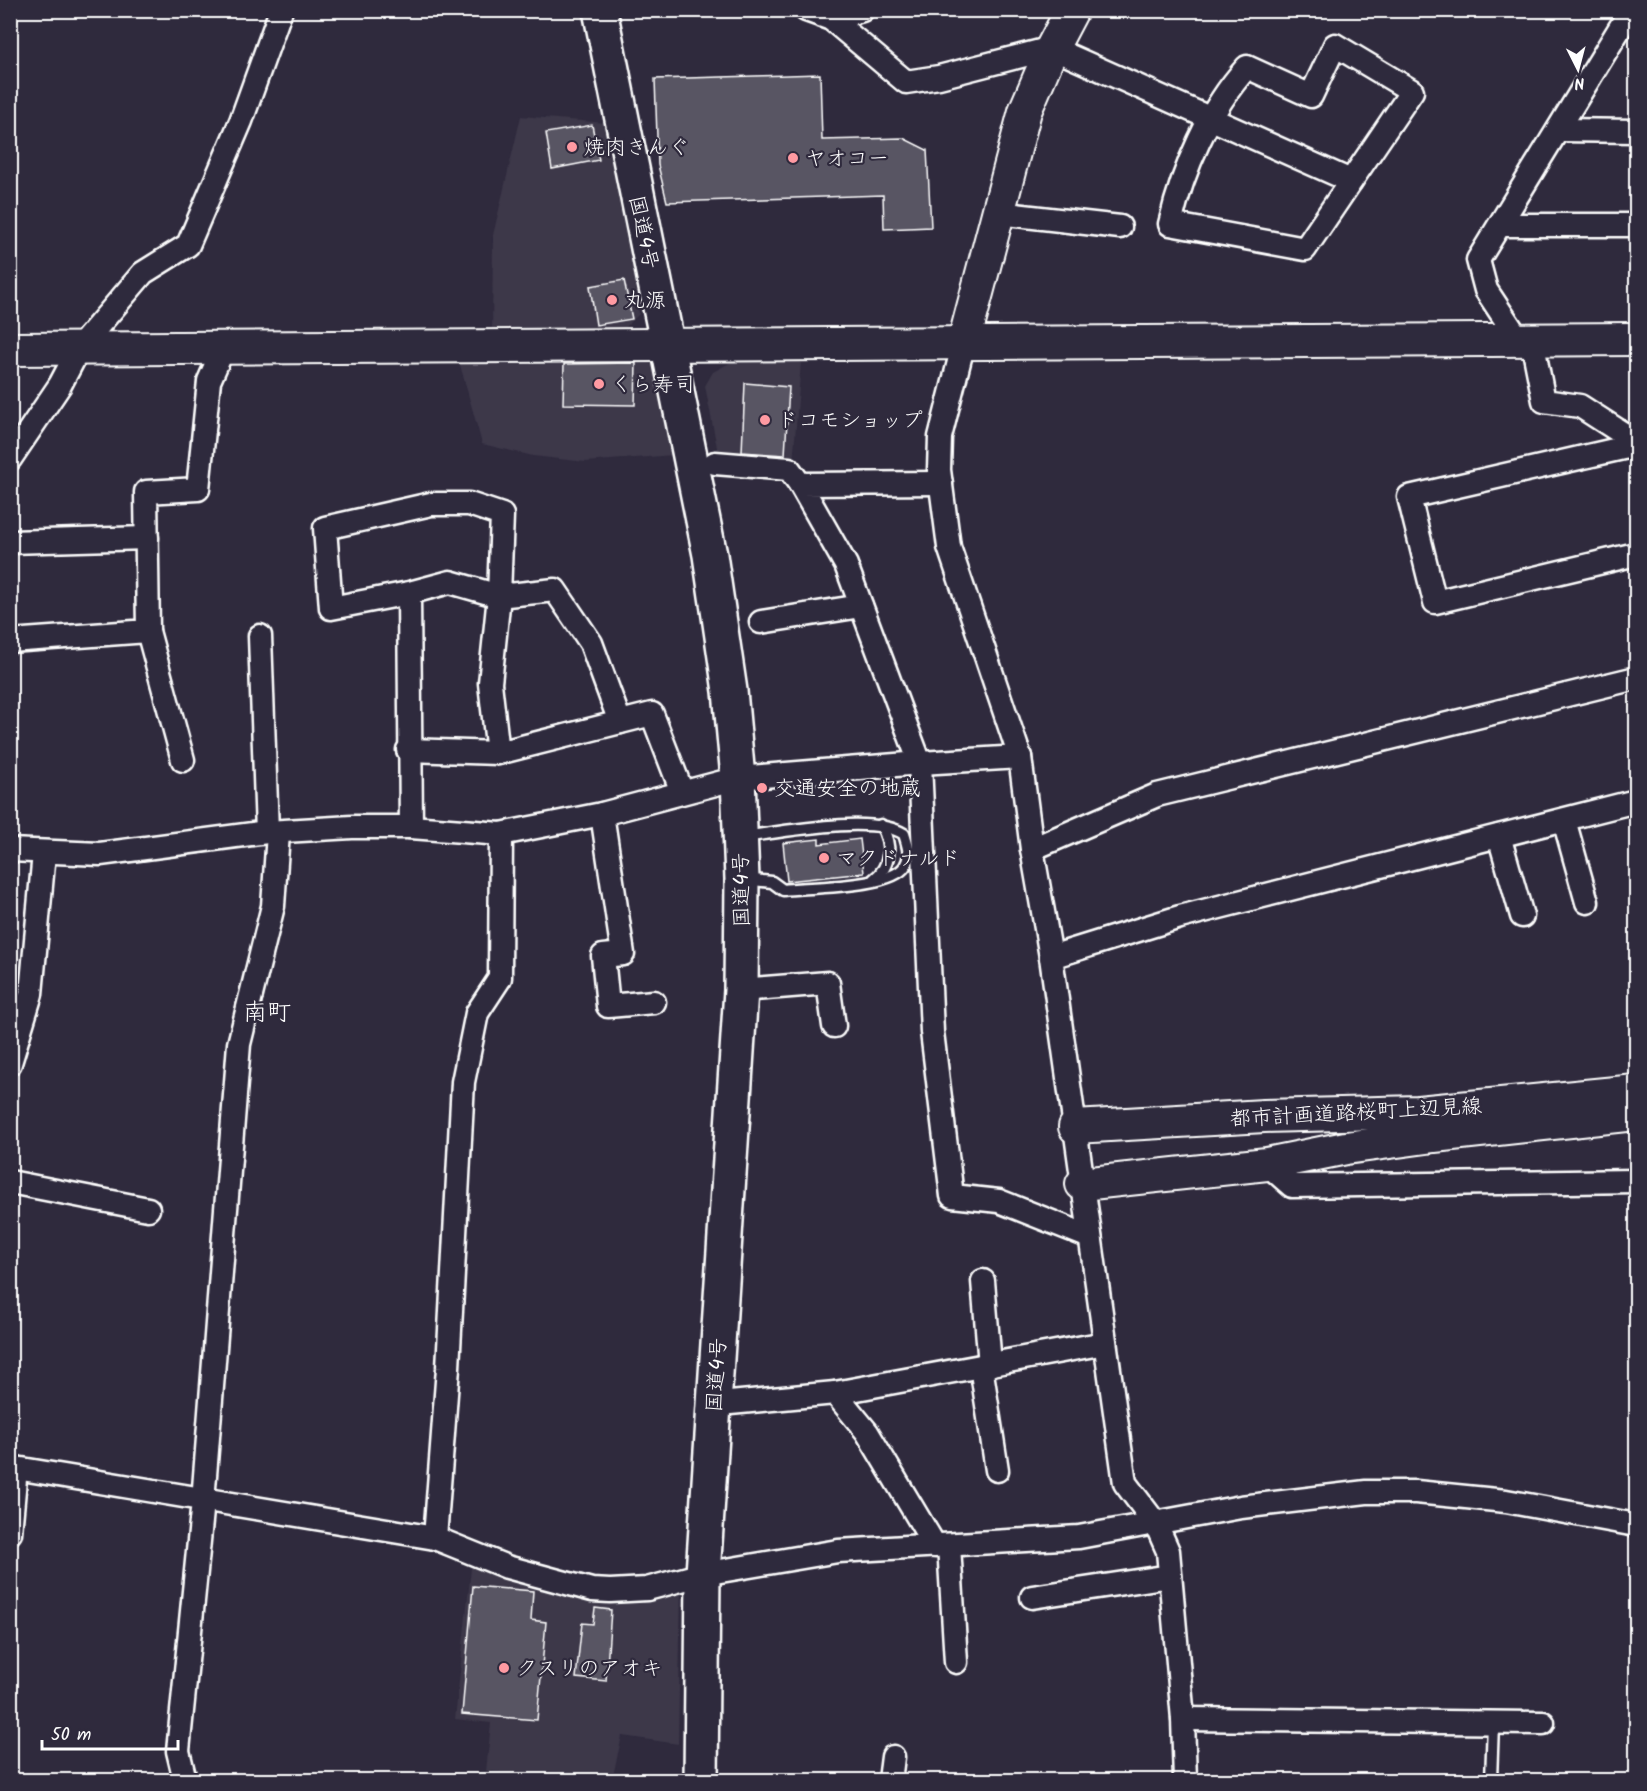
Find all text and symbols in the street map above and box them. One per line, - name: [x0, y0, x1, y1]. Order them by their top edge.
- north arrow: [1548, 39, 1608, 99]
- text: N: [1573, 69, 1586, 95]
- place label: 焼肉きんぐ: [584, 132, 689, 165]
- marker: 焼肉きんぐ: [565, 140, 579, 154]
- place label: ヤオコー: [805, 143, 889, 176]
- marker: ヤオコー: [786, 151, 800, 165]
- street label: 国道4号: [619, 192, 666, 272]
- place label: 丸源: [624, 285, 666, 318]
- marker: 丸源: [605, 293, 619, 307]
- place label: くら寿司: [611, 369, 695, 402]
- marker: くら寿司: [592, 377, 606, 391]
- place label: ドコモショップ: [777, 405, 923, 438]
- marker: ドコモショップ: [758, 413, 772, 427]
- place label: 交通安全の地蔵: [774, 773, 921, 806]
- marker: 交通安全の地蔵: [755, 781, 769, 795]
- place label: マクドナルド: [836, 843, 960, 876]
- marker: マクドナルド: [817, 851, 831, 865]
- street label: 国道4号: [725, 852, 760, 928]
- district label: 南町: [243, 994, 291, 1033]
- street label: 都市計画道路桜町上辺見線: [1229, 1090, 1483, 1137]
- street label: 国道4号: [698, 1337, 737, 1413]
- place label: クスリのアオキ: [516, 1653, 663, 1686]
- marker: クスリのアオキ: [497, 1661, 511, 1675]
- scale bar: [42, 1713, 178, 1751]
- text: 50 m: [51, 1721, 91, 1750]

